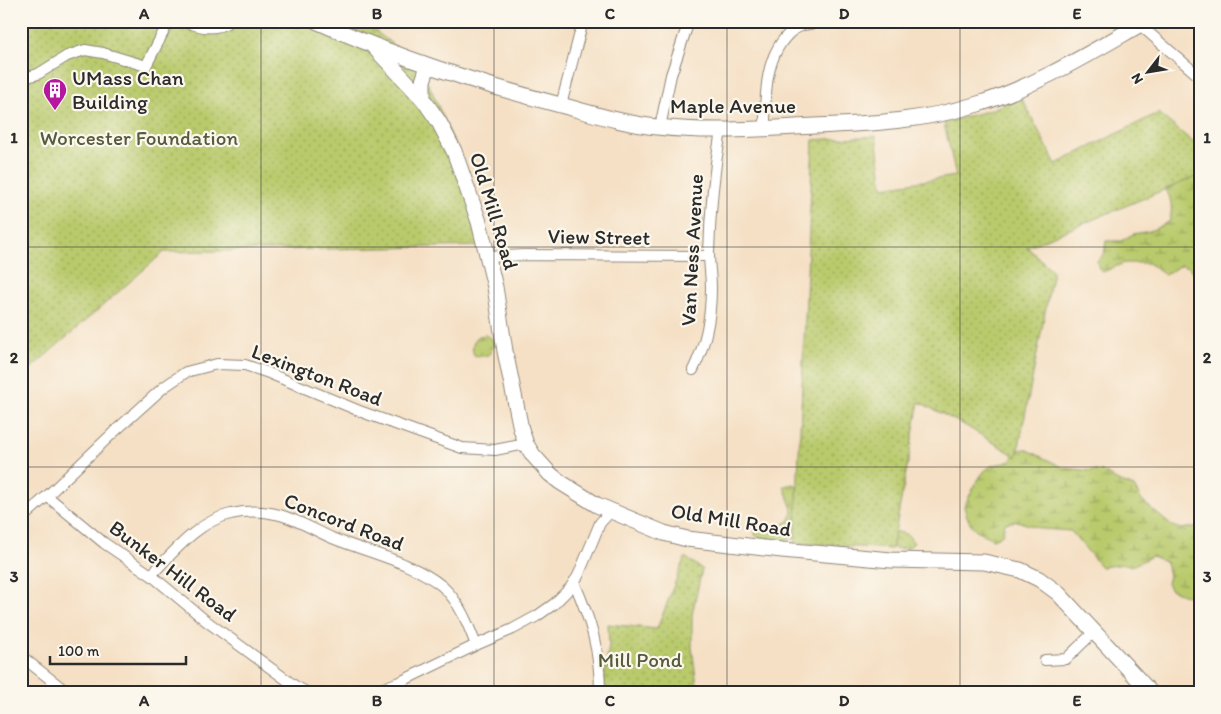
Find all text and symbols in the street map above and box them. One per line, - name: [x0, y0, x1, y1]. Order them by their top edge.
- text: A: [138, 4, 150, 23]
- text: B: [372, 4, 383, 23]
- text: C: [605, 4, 616, 23]
- text: D: [839, 4, 850, 23]
- text: E: [1073, 4, 1082, 23]
- north arrow: [1124, 48, 1174, 98]
- place label: UMass Chan Building: [72, 65, 184, 114]
- text: N: [1128, 70, 1147, 87]
- building icon: UMass Chan Building: [42, 77, 68, 111]
- street label: Maple Avenue: [670, 93, 796, 118]
- park label: Worcester Foundation: [40, 125, 238, 150]
- text: 1: [10, 128, 18, 147]
- text: 1: [1203, 128, 1211, 147]
- street label: Old Mill Road: [465, 149, 524, 273]
- street label: Van Ness Avenue: [675, 173, 708, 327]
- street label: View Street: [547, 223, 651, 250]
- street label: Lexington Road: [248, 338, 387, 411]
- text: 2: [10, 348, 19, 367]
- text: 2: [1203, 348, 1212, 367]
- street label: Concord Road: [281, 487, 408, 556]
- street label: Old Mill Road: [669, 498, 793, 541]
- street label: Bunker Hill Road: [105, 515, 242, 627]
- text: 3: [10, 567, 19, 586]
- text: 3: [1203, 567, 1212, 586]
- scale bar: [50, 634, 186, 666]
- text: 100 m: [58, 642, 100, 660]
- park label: Mill Pond: [598, 647, 683, 672]
- text: A: [138, 691, 150, 710]
- text: B: [372, 691, 383, 710]
- text: C: [605, 691, 616, 710]
- text: D: [839, 691, 850, 710]
- text: E: [1073, 691, 1082, 710]

